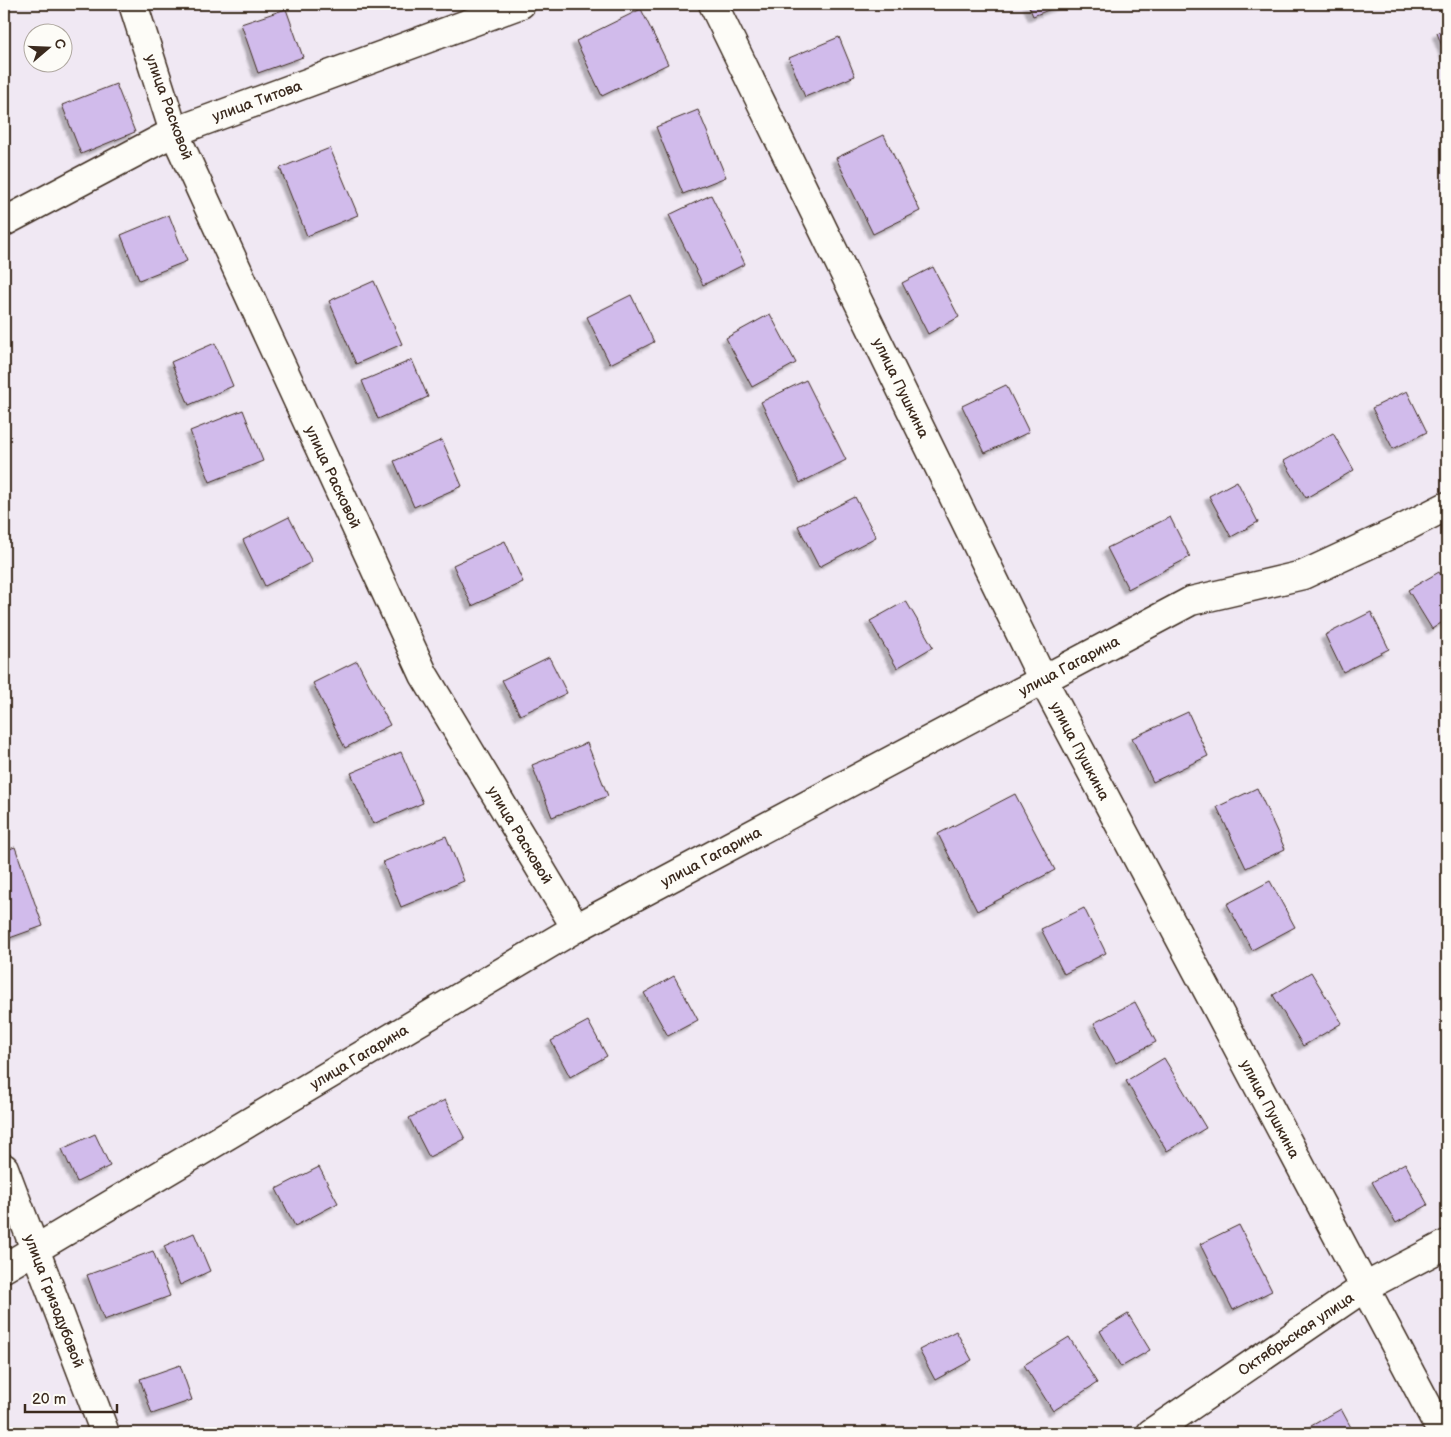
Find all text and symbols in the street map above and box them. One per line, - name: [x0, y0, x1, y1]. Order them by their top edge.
- north arrow: [22, 22, 72, 72]
- text: С: [50, 37, 70, 52]
- street label: улица Расковой: [141, 52, 196, 163]
- street label: улица Титова: [210, 76, 305, 126]
- street label: улица Пушкина: [868, 335, 933, 441]
- street label: улица Расковой: [300, 423, 365, 532]
- street label: улица Гагарина: [1016, 632, 1123, 701]
- street label: улица Пушкина: [1046, 699, 1114, 804]
- street label: улица Расковой: [483, 783, 556, 888]
- street label: улица Гагарина: [658, 823, 765, 892]
- street label: улица Гагарина: [307, 1021, 412, 1094]
- street label: улица Пушкина: [1236, 1057, 1304, 1162]
- street label: улица Гризодубовой: [19, 1232, 88, 1371]
- street label: Октябрьская улица: [1235, 1288, 1358, 1380]
- scale bar: [25, 1382, 118, 1414]
- text: 20 m: [32, 1390, 66, 1409]

